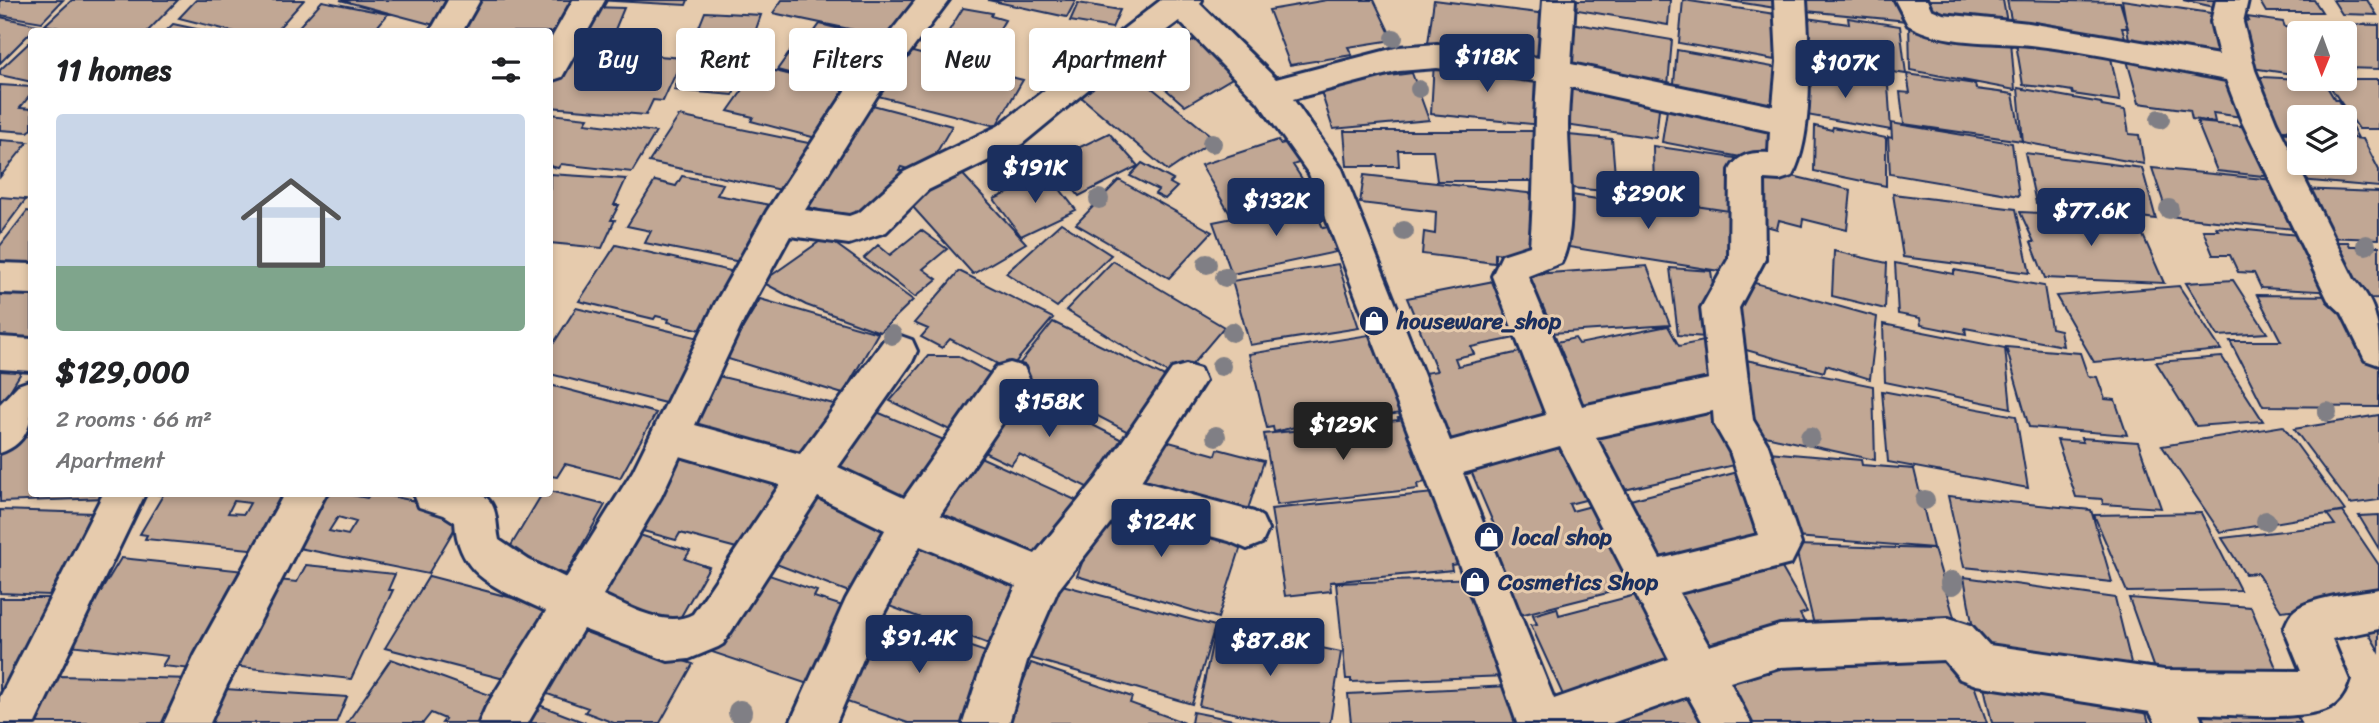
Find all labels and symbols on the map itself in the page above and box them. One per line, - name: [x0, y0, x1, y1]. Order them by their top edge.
- north arrow: [2287, 21, 2357, 91]
- pin: $118K: [1438, 34, 1536, 94]
- pin: $107K: [1796, 41, 1894, 100]
- pin: $191K: [986, 146, 1084, 205]
- pin: $290K: [1599, 172, 1697, 231]
- pin: $132K: [1227, 178, 1325, 238]
- pin: $77.6K: [2034, 188, 2148, 248]
- place label: houseware_shop: [1396, 301, 1562, 342]
- shop icon: houseware_shop: [1357, 304, 1391, 338]
- pin: $158K: [1000, 380, 1098, 439]
- pin: $129K: [1294, 402, 1392, 462]
- pin: $124K: [1112, 500, 1210, 559]
- place label: local shop: [1511, 517, 1612, 558]
- shop icon: local shop: [1472, 520, 1506, 554]
- place label: Cosmetics Shop: [1497, 562, 1659, 603]
- shop icon: Cosmetics Shop: [1458, 565, 1492, 599]
- pin: $91.4K: [862, 616, 976, 675]
- pin: $87.8K: [1213, 618, 1327, 678]

